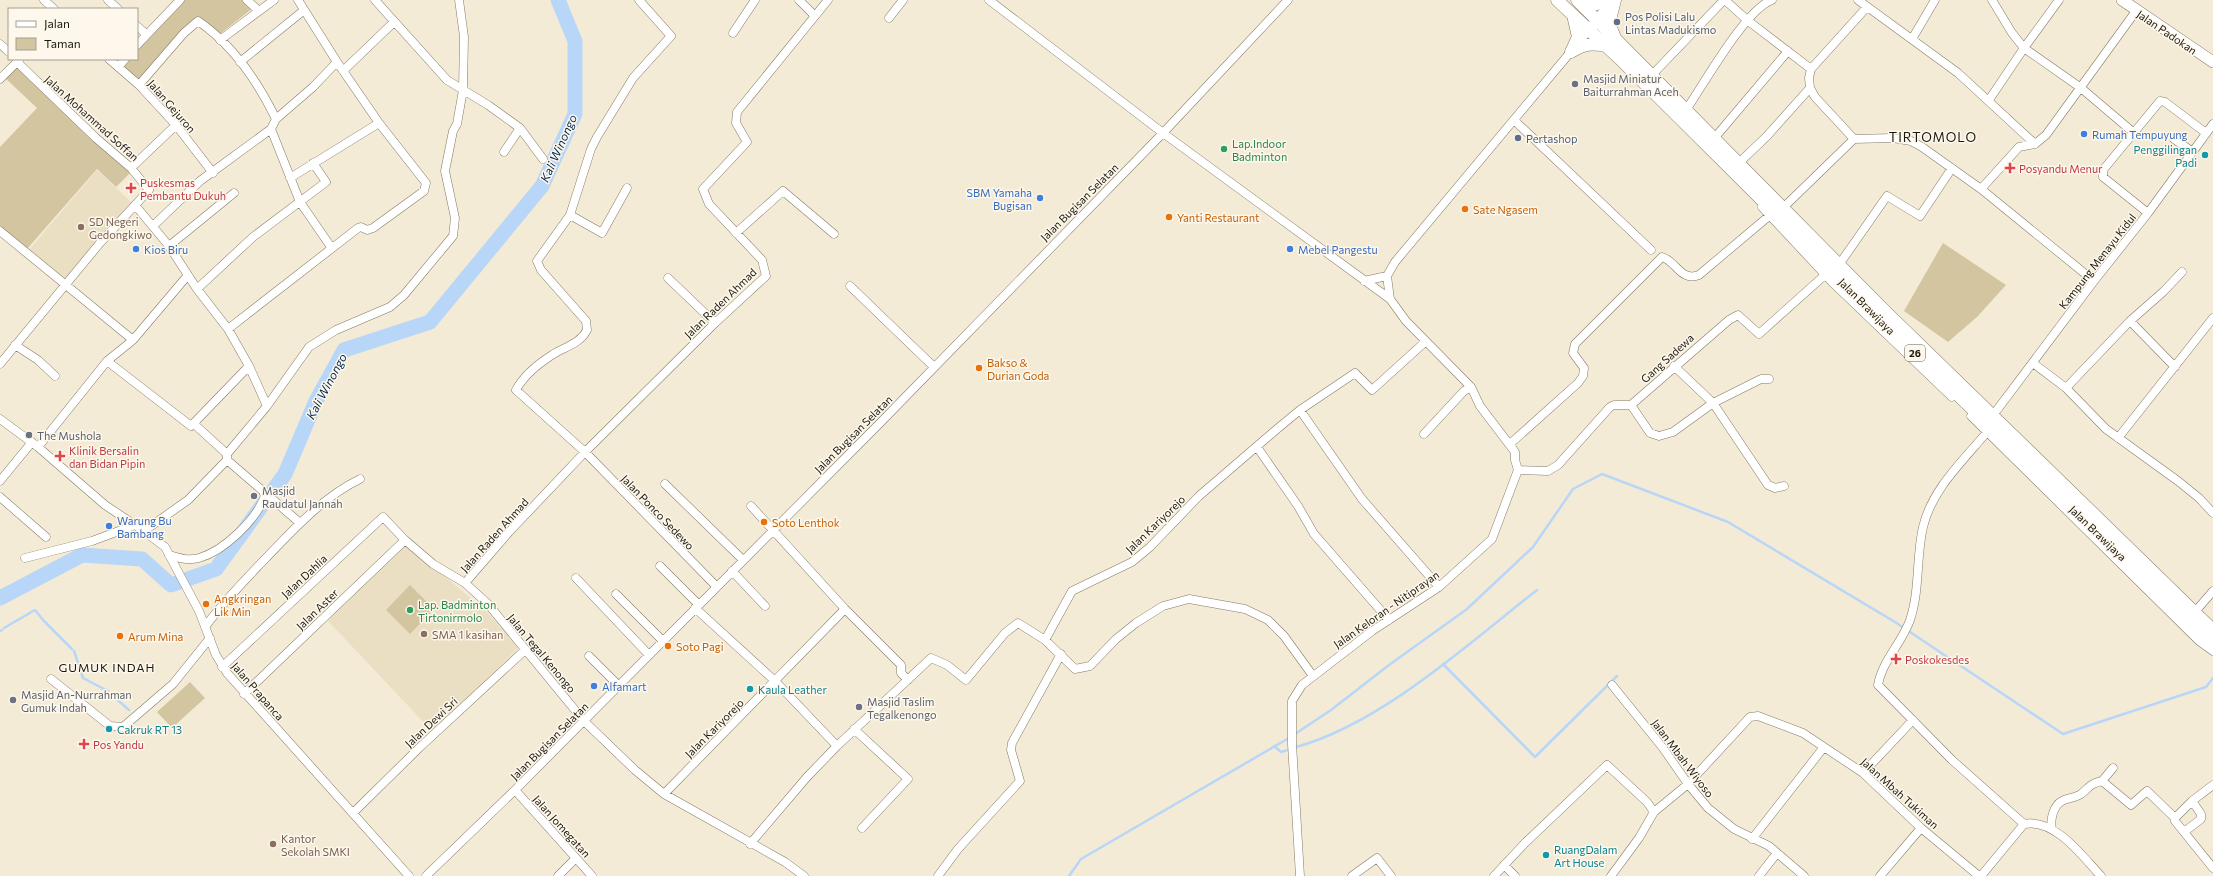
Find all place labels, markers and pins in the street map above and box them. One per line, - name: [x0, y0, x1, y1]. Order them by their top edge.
- place label: Pos Polisi Lalu Lintas Madukismo: [1625, 10, 1717, 36]
- marker: Pos Polisi Lalu Lintas Madukismo: [1612, 17, 1622, 27]
- place label: Masjid Miniatur Baiturrahman Aceh: [1583, 72, 1679, 98]
- marker: Masjid Miniatur Baiturrahman Aceh: [1570, 79, 1580, 89]
- place label: Rumah Tempuyung: [2092, 128, 2188, 141]
- marker: Rumah Tempuyung: [2079, 129, 2089, 139]
- place label: Pertashop: [1526, 132, 1578, 145]
- marker: Pertashop: [1513, 133, 1523, 143]
- place label: Lap.Indoor Badminton: [1232, 137, 1287, 163]
- place label: Penggilingan Padi: [2134, 143, 2197, 169]
- marker: Lap.Indoor Badminton: [1219, 144, 1229, 154]
- marker: Penggilingan Padi: [2200, 150, 2210, 160]
- marker: Posyandu Menur: [2004, 162, 2016, 174]
- place label: Posyandu Menur: [2019, 162, 2103, 175]
- place label: Puskesmas Pembantu Dukuh: [140, 176, 226, 202]
- marker: Puskesmas Pembantu Dukuh: [125, 182, 137, 194]
- place label: SBM Yamaha Bugisan: [967, 186, 1032, 212]
- marker: SBM Yamaha Bugisan: [1035, 193, 1045, 203]
- place label: Sate Ngasem: [1473, 203, 1538, 216]
- marker: Sate Ngasem: [1460, 204, 1470, 214]
- place label: Yanti Restaurant: [1177, 211, 1260, 224]
- marker: Yanti Restaurant: [1164, 212, 1174, 222]
- place label: SD Negeri Gedongkiwo: [89, 215, 152, 241]
- marker: SD Negeri Gedongkiwo: [76, 222, 86, 232]
- place label: Kios Biru: [144, 243, 188, 256]
- place label: Mebel Pangestu: [1298, 243, 1378, 256]
- marker: Kios Biru: [131, 244, 141, 254]
- marker: Mebel Pangestu: [1285, 244, 1295, 254]
- place label: Bakso & Durian Goda: [987, 356, 1049, 382]
- marker: Bakso & Durian Goda: [974, 363, 984, 373]
- place label: The Mushola: [37, 429, 101, 442]
- marker: The Mushola: [24, 430, 34, 440]
- place label: Klinik Bersalin dan Bidan Pipin: [69, 444, 145, 470]
- marker: Klinik Bersalin dan Bidan Pipin: [54, 450, 66, 462]
- place label: Masjid Raudatul Jannah: [262, 484, 343, 511]
- marker: Masjid Raudatul Jannah: [249, 491, 259, 501]
- place label: Warung Bu Bambang: [117, 514, 172, 540]
- place label: Soto Lenthok: [772, 516, 840, 529]
- marker: Soto Lenthok: [759, 517, 769, 527]
- marker: Warung Bu Bambang: [104, 521, 114, 531]
- place label: Angkringan Lik Min: [214, 592, 271, 618]
- place label: Lap. Badminton Tirtonirmolo: [418, 598, 496, 624]
- marker: Angkringan Lik Min: [201, 599, 211, 609]
- marker: Lap. Badminton Tirtonirmolo: [405, 605, 415, 615]
- place label: SMA 1 kasihan: [432, 628, 503, 641]
- marker: SMA 1 kasihan: [419, 629, 429, 639]
- place label: Arum Mina: [128, 630, 183, 643]
- marker: Arum Mina: [115, 631, 125, 641]
- place label: Soto Pagi: [676, 640, 724, 653]
- marker: Soto Pagi: [663, 641, 673, 651]
- marker: Poskokesdes: [1890, 653, 1902, 665]
- place label: Poskokesdes: [1905, 653, 1969, 666]
- place label: Alfamart: [602, 680, 647, 693]
- marker: Alfamart: [589, 681, 599, 691]
- place label: Kaula Leather: [758, 683, 827, 696]
- marker: Kaula Leather: [745, 684, 755, 694]
- place label: Masjid An-Nurrahman Gumuk Indah: [21, 688, 132, 714]
- marker: Masjid An-Nurrahman Gumuk Indah: [8, 695, 18, 705]
- place label: Masjid Taslim Tegalkenongo: [867, 695, 937, 721]
- marker: Masjid Taslim Tegalkenongo: [854, 702, 864, 712]
- place label: Cakruk RT 13: [117, 723, 182, 736]
- marker: Cakruk RT 13: [104, 724, 114, 734]
- marker: Pos Yandu: [78, 738, 90, 750]
- place label: Pos Yandu: [93, 738, 144, 751]
- place label: Kantor Sekolah SMKI: [281, 832, 350, 858]
- marker: Kantor Sekolah SMKI: [268, 839, 278, 849]
- place label: RuangDalam Art House: [1554, 843, 1617, 869]
- marker: RuangDalam Art House: [1541, 850, 1551, 860]

